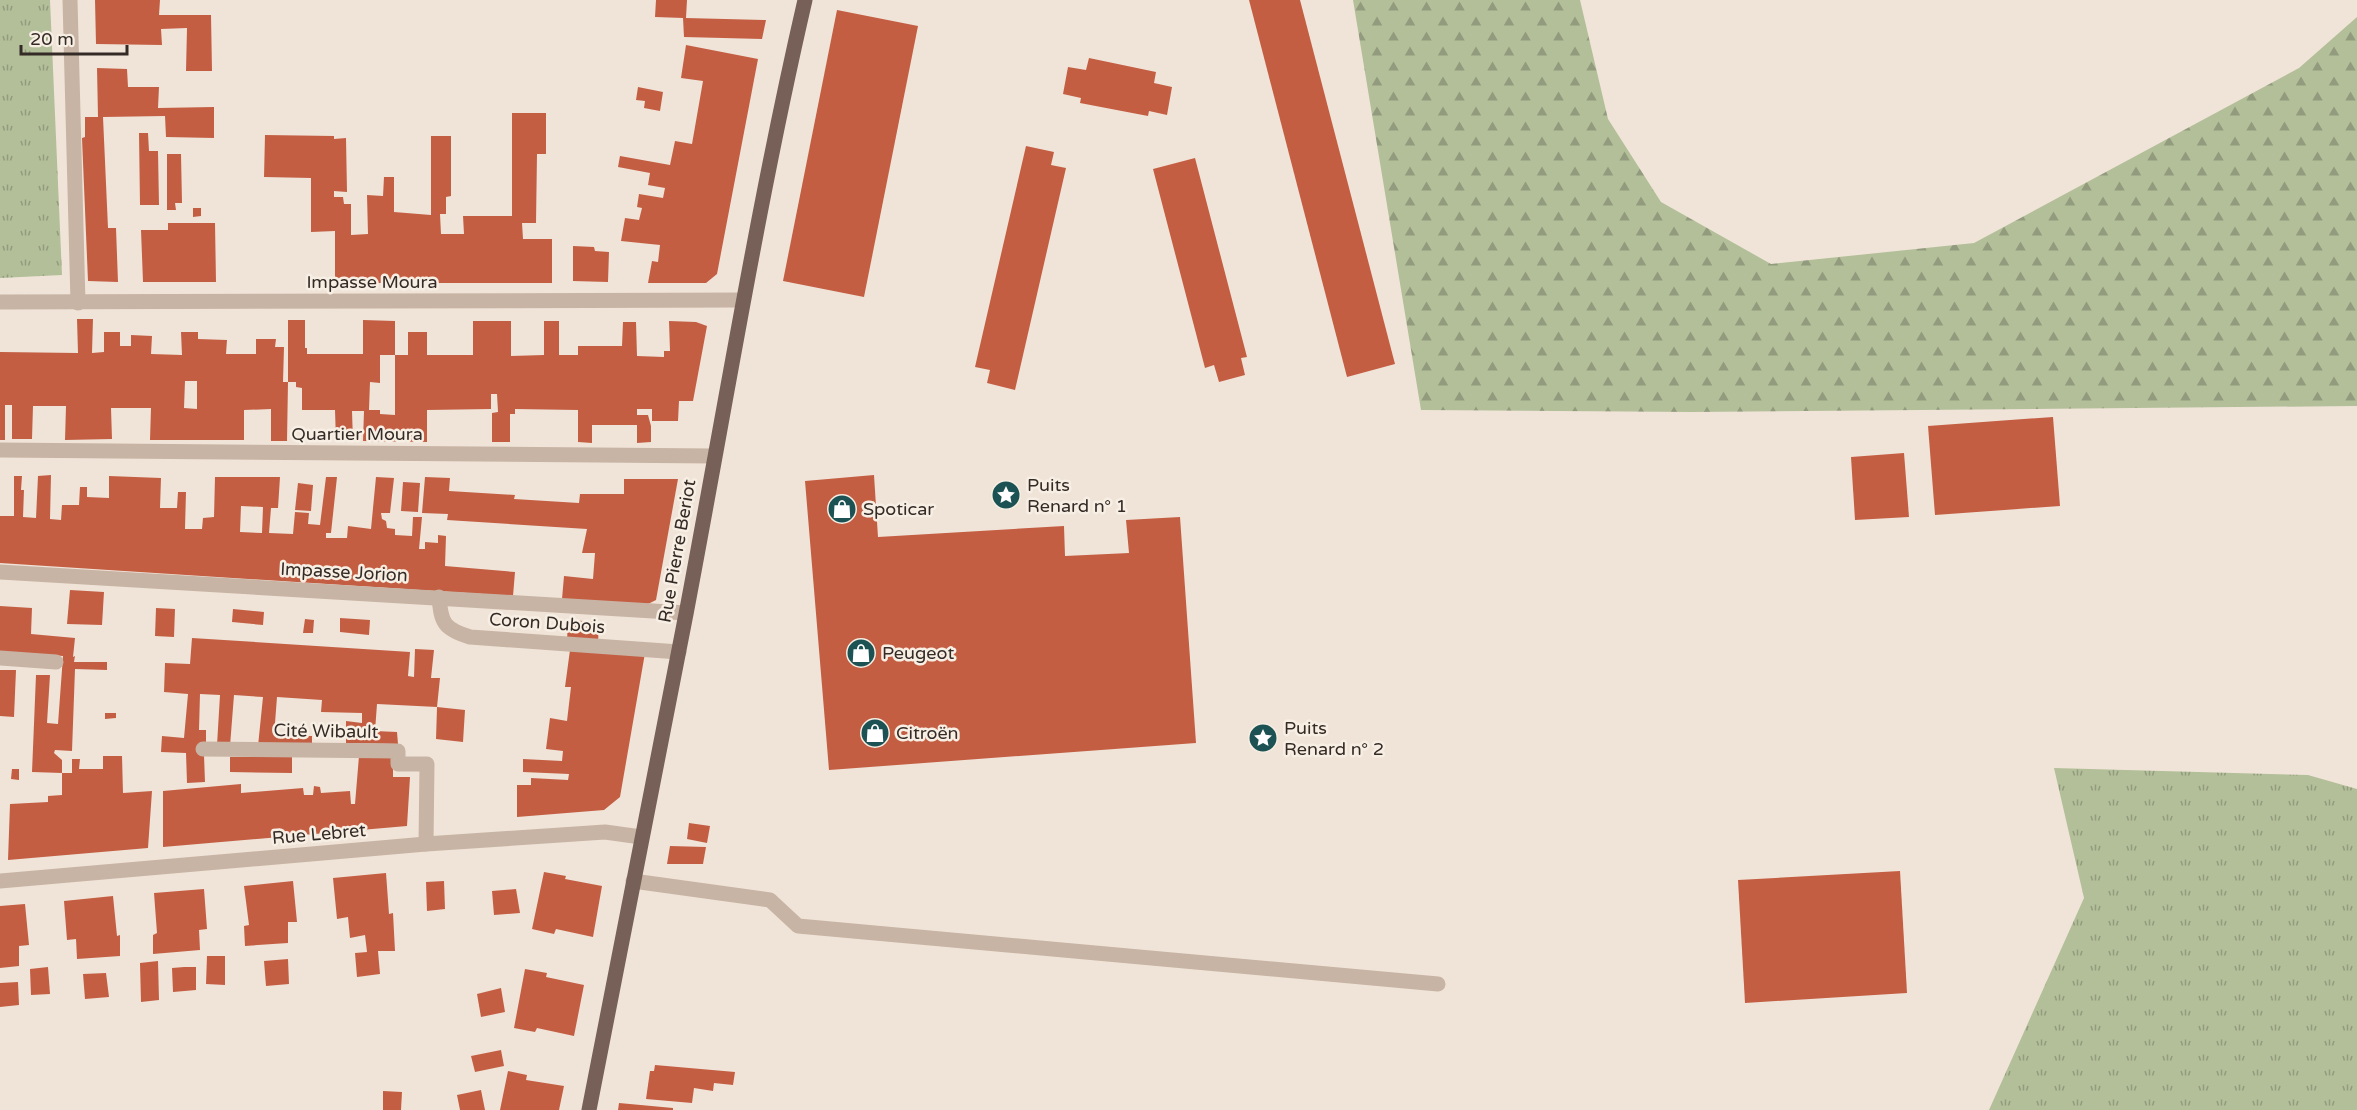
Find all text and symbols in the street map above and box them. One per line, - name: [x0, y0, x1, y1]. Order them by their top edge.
- scale bar: [21, 18, 128, 56]
- text: 20 m: [30, 28, 74, 50]
- street label: Impasse Moura: [306, 271, 438, 293]
- street label: Quartier Moura: [291, 423, 423, 445]
- place label: Puits Renard n° 1: [1027, 474, 1127, 517]
- street label: Rue Pierre Beriot: [654, 477, 700, 624]
- place icon: Puits Renard n° 1: [990, 479, 1022, 511]
- shop icon: Spoticar: [826, 493, 858, 525]
- place label: Spoticar: [863, 498, 934, 520]
- street label: Impasse Jorion: [280, 558, 408, 586]
- street label: Coron Dubois: [488, 608, 606, 638]
- shop icon: Peugeot: [845, 637, 877, 669]
- place label: Peugeot: [882, 642, 954, 664]
- shop icon: Citroën: [859, 717, 891, 749]
- place label: Puits Renard n° 2: [1284, 717, 1384, 760]
- street label: Cité Wibault: [273, 719, 379, 743]
- place label: Citroën: [896, 722, 959, 744]
- place icon: Puits Renard n° 2: [1247, 722, 1279, 754]
- street label: Rue Lebret: [271, 819, 367, 849]

